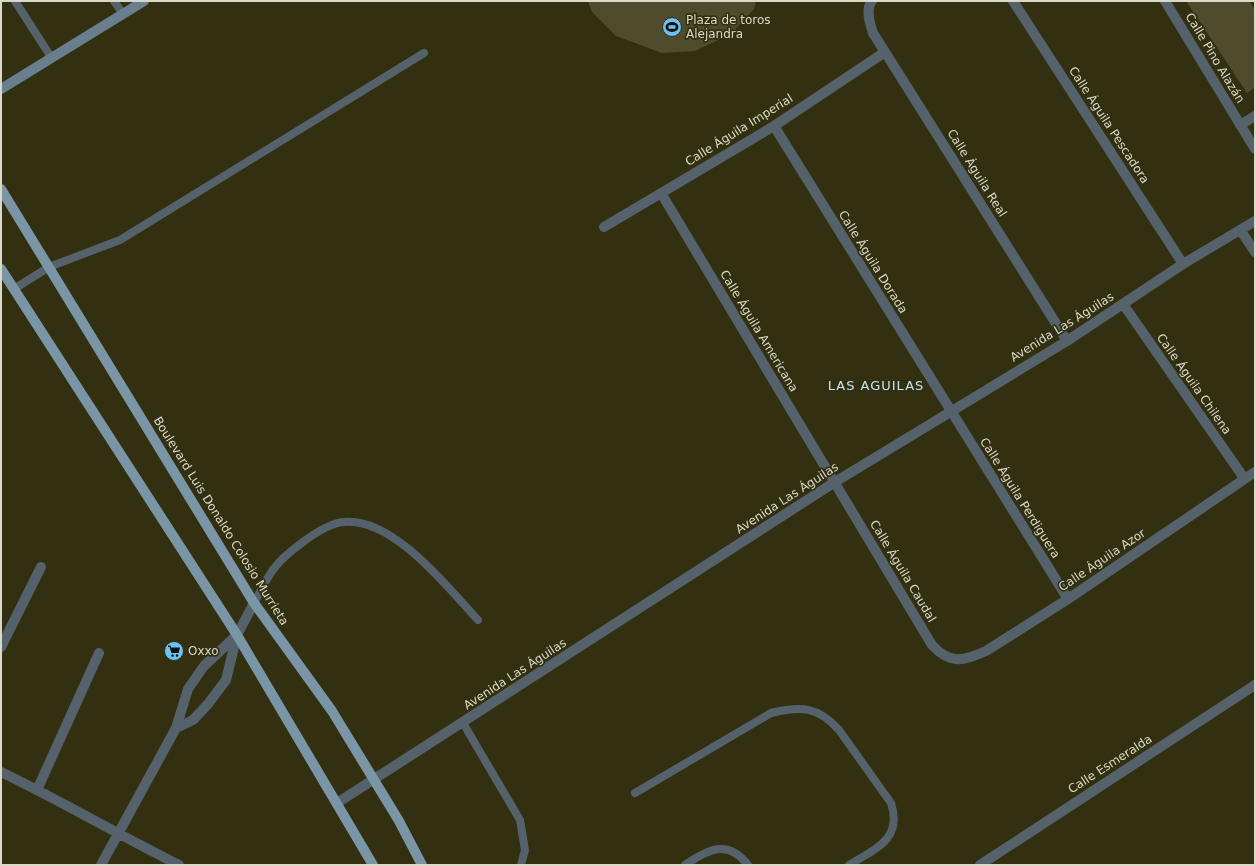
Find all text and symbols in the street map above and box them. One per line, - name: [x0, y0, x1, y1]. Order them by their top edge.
- street label: Calle Pino Alazán: [1183, 10, 1247, 106]
- place label: Plaza de toros Alejandra: [686, 13, 771, 41]
- sports icon: Plaza de toros Alejandra: [661, 16, 683, 38]
- street label: Calle Águila Pescadora: [1066, 63, 1153, 186]
- street label: Calle Águila Imperial: [682, 90, 795, 169]
- street label: Calle Águila Real: [944, 126, 1010, 219]
- street label: Calle Águila Dorada: [836, 207, 911, 316]
- street label: Calle Águila Americana: [717, 267, 802, 394]
- street label: Avenida Las Águilas: [1007, 289, 1116, 365]
- street label: Calle Águila Chilena: [1154, 330, 1235, 437]
- district label: LAS AGUILAS: [828, 378, 924, 393]
- street label: Boulevard Luis Donaldo Colosio Murrieta: [151, 414, 291, 628]
- street label: Calle Águila Perdiguera: [977, 435, 1064, 561]
- street label: Avenida Las Águilas: [733, 459, 841, 536]
- street label: Calle Águila Caudal: [867, 517, 940, 625]
- street label: Calle Águila Azor: [1055, 525, 1148, 594]
- street label: Avenida Las Águilas: [461, 635, 569, 712]
- supermarket icon: Oxxo: [163, 640, 185, 662]
- place label: Oxxo: [188, 644, 219, 658]
- street label: Calle Esmeralda: [1065, 732, 1155, 796]

